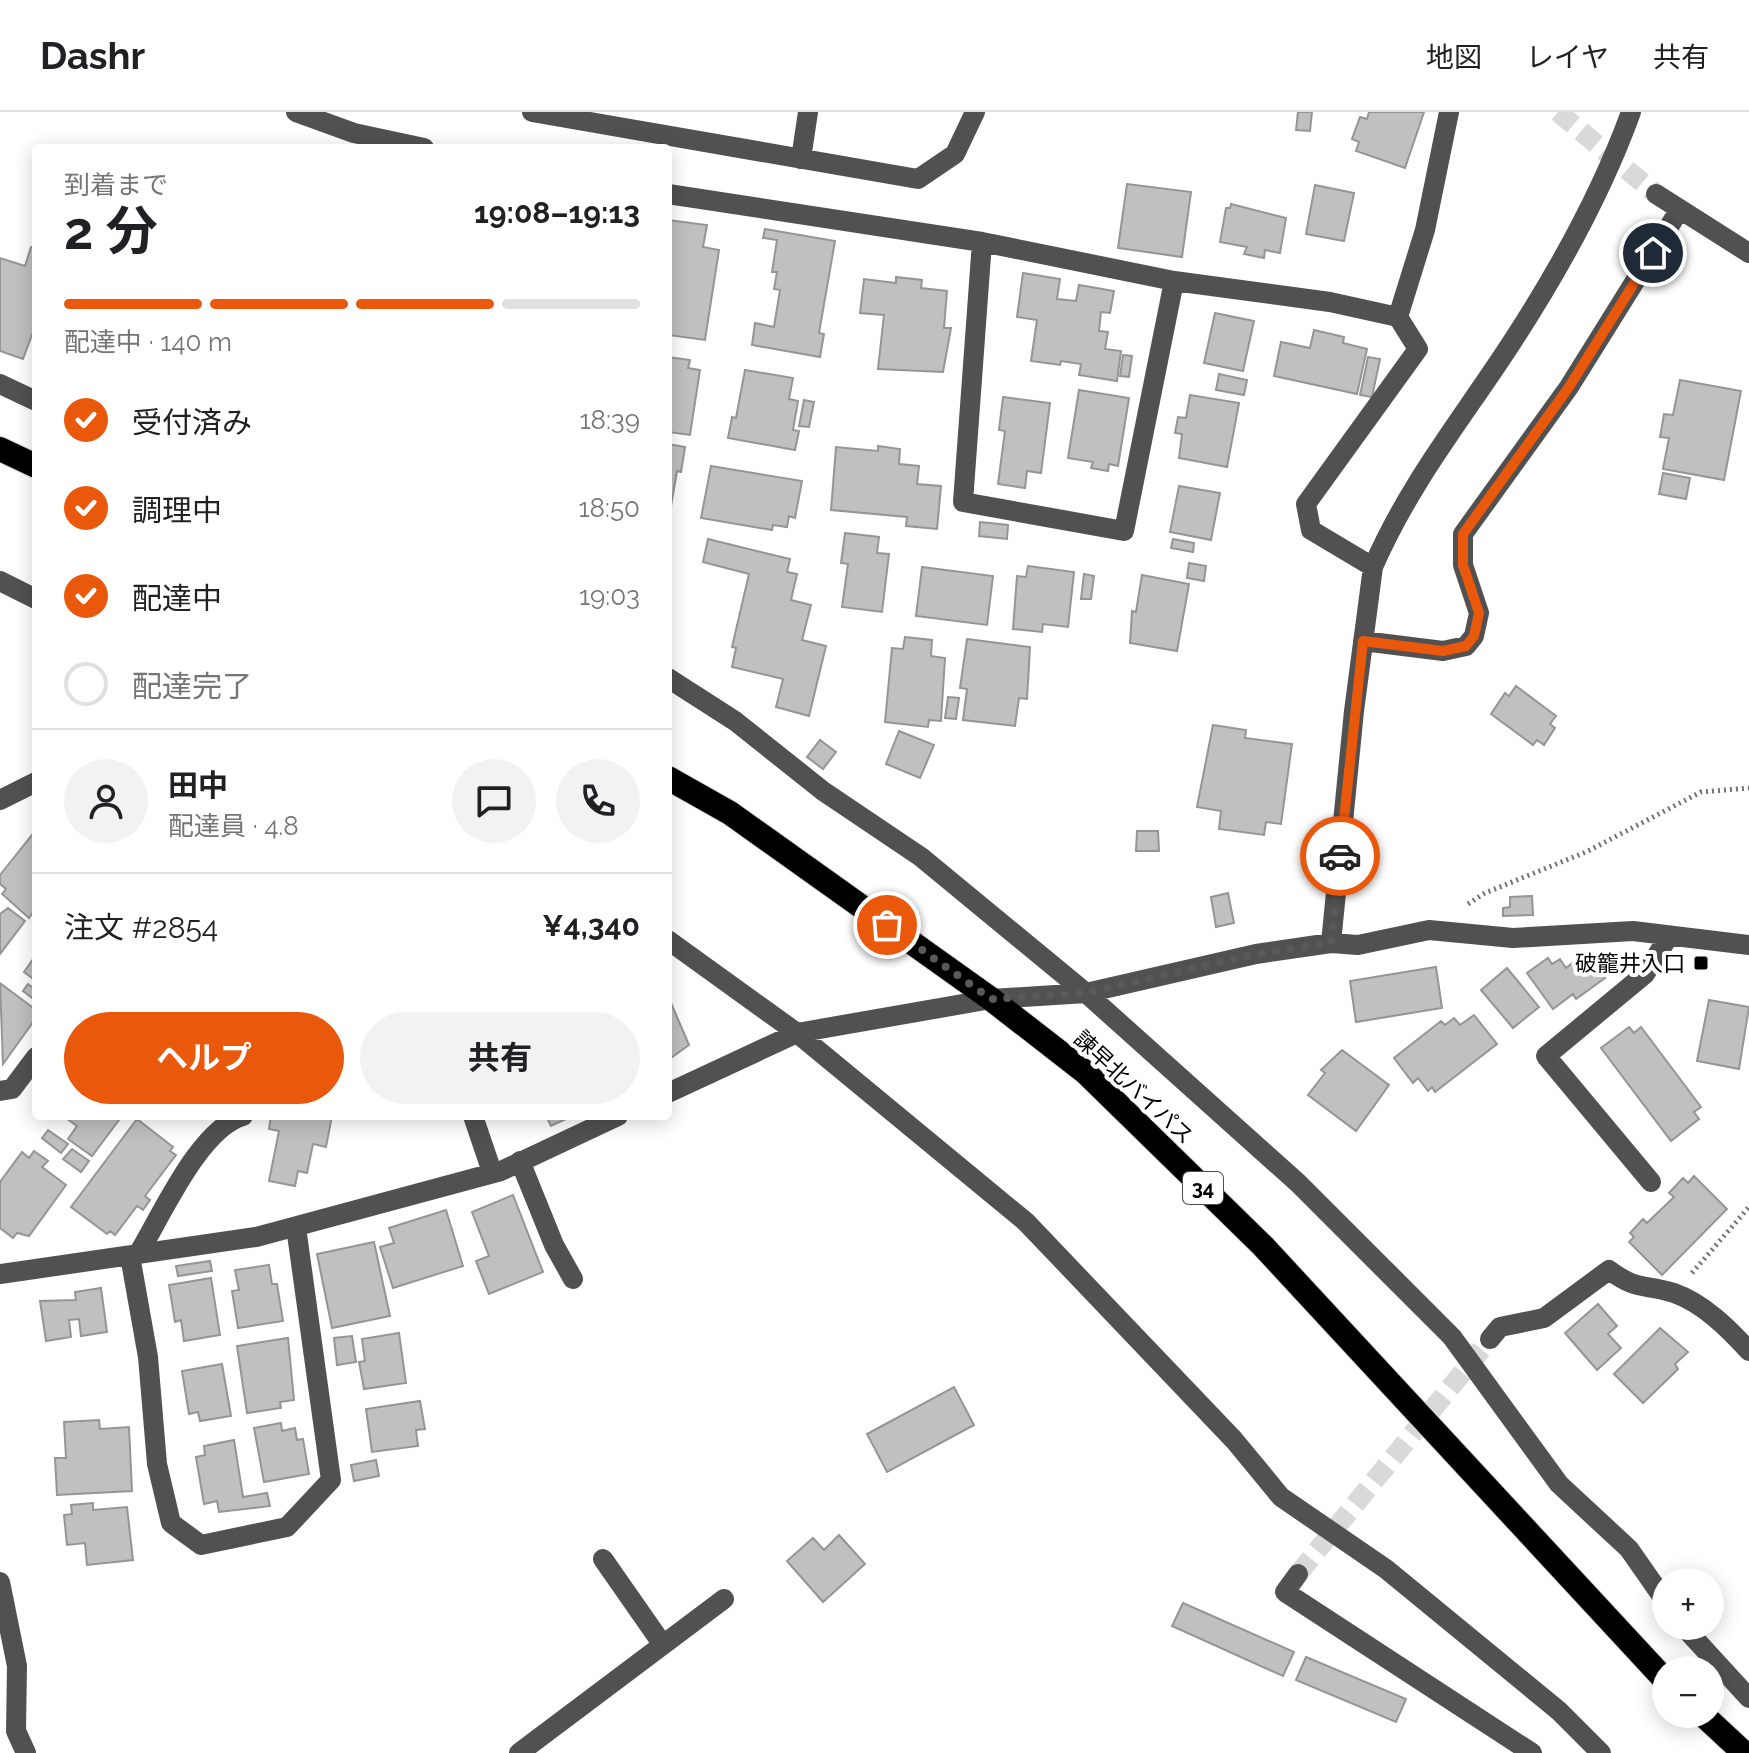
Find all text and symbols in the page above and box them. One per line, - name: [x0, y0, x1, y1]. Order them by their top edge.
- text: Dashr: [40, 33, 145, 78]
- text: 地図: [1426, 41, 1482, 74]
- text: レイヤ: [1526, 41, 1609, 74]
- text: 共有: [1653, 41, 1709, 74]
- text: 到着まで: [64, 170, 168, 200]
- text: 19:08–19:13: [474, 195, 640, 230]
- text: 2 分: [64, 200, 158, 261]
- pin: [1619, 219, 1687, 287]
- icon: home: [1631, 231, 1675, 275]
- text: 配達中 · 140 m: [64, 327, 232, 357]
- icon: check: [64, 398, 108, 442]
- text: 受付済み: [132, 405, 252, 440]
- text: 18:39: [579, 405, 640, 435]
- icon: check: [64, 486, 108, 530]
- text: 調理中: [132, 493, 222, 528]
- text: 18:50: [578, 493, 640, 523]
- icon: check: [64, 574, 108, 618]
- text: 配達中: [132, 581, 222, 616]
- text: 19:03: [579, 581, 640, 611]
- text: 配達完了: [132, 669, 252, 704]
- button: person: [64, 759, 148, 843]
- button: chat: [452, 759, 536, 843]
- button: phone: [556, 759, 640, 843]
- text: 田中: [168, 768, 228, 803]
- text: 配達員 · 4.8: [168, 811, 299, 841]
- courier: [1300, 816, 1380, 896]
- icon: car: [1318, 834, 1362, 878]
- pin: [853, 891, 921, 959]
- icon: bag: [865, 903, 909, 947]
- text: ¥4,340: [542, 908, 640, 943]
- text: 注文 #2854: [64, 910, 218, 945]
- place label: 破籠井入口: [1575, 950, 1685, 976]
- marker: 破籠井入口: [1692, 954, 1710, 972]
- button: ヘルプ: [64, 1012, 344, 1104]
- button: 共有: [360, 1012, 640, 1104]
- street label: 諫早北バイパス: [1069, 1025, 1199, 1149]
- road number: 34: [1183, 1172, 1223, 1204]
- map controls: [1652, 1568, 1724, 1728]
- button: +: [1652, 1568, 1724, 1640]
- button: −: [1652, 1656, 1724, 1728]

